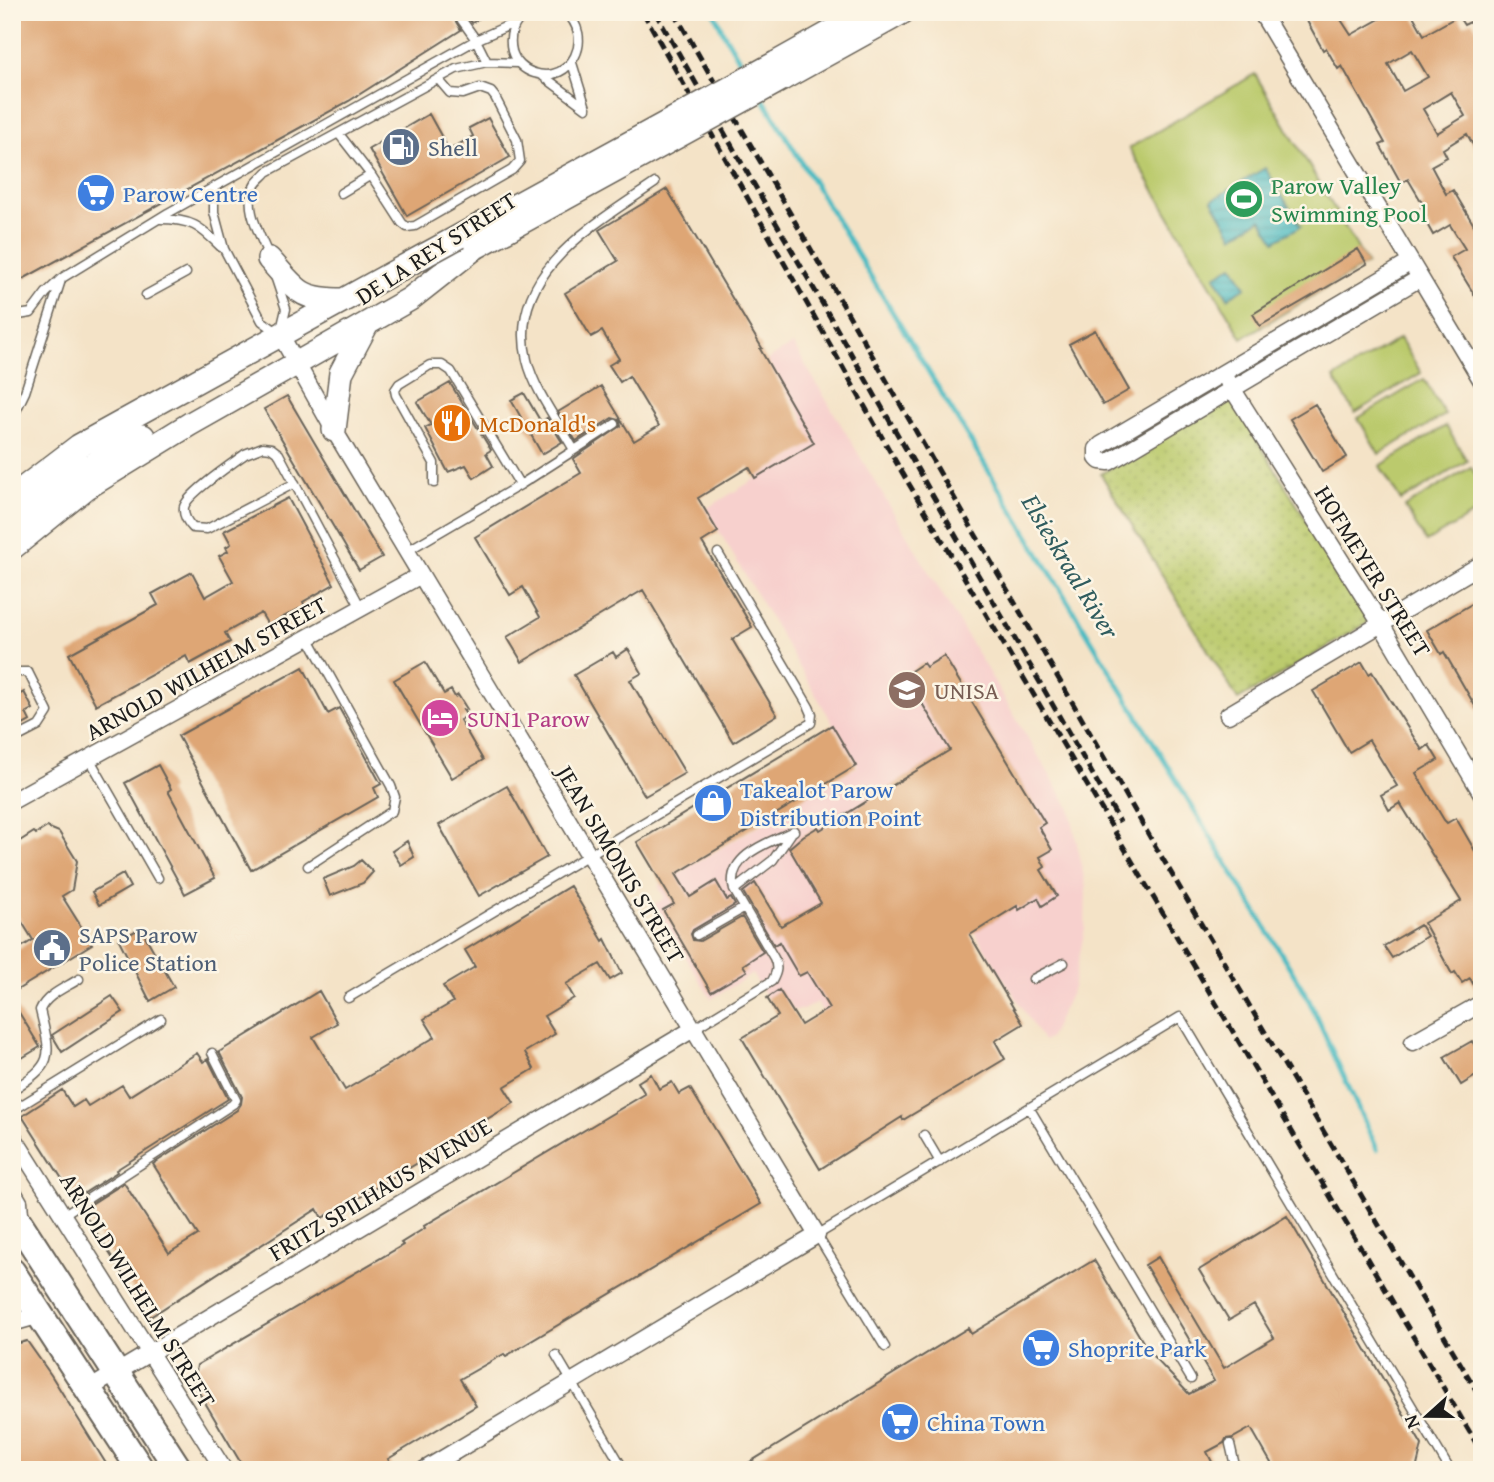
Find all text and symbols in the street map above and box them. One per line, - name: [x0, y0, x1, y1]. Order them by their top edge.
- fuel station icon: Shell: [380, 126, 422, 168]
- place label: Shell: [428, 130, 478, 165]
- place label: Parow Valley Swimming Pool: [1271, 168, 1428, 231]
- supermarket icon: Parow Centre: [75, 172, 117, 214]
- place label: Parow Centre: [123, 176, 258, 211]
- sports icon: Parow Valley Swimming Pool: [1223, 178, 1265, 220]
- street label: DE LA REY STREET: [349, 183, 523, 313]
- restaurant icon: McDonald's: [431, 402, 473, 444]
- place label: McDonald's: [479, 406, 596, 441]
- street label: HOFMEYER STREET: [1306, 478, 1440, 664]
- water label: Elsieskraal River: [1012, 485, 1130, 647]
- street label: ARNOLD WILHELM STREET: [79, 587, 333, 749]
- school or university icon: UNISA: [886, 669, 928, 711]
- place label: UNISA: [934, 673, 1000, 708]
- hotel icon: SUN1 Parow: [419, 697, 461, 739]
- place label: SUN1 Parow: [467, 701, 590, 736]
- street label: JEAN SIMONIS STREET: [546, 756, 694, 970]
- place label: Takealot Parow Distribution Point: [740, 772, 922, 835]
- shop icon: Takealot Parow Distribution Point: [692, 782, 734, 824]
- place label: SAPS Parow Police Station: [79, 917, 218, 980]
- public building icon: SAPS Parow Police Station: [31, 927, 73, 969]
- street label: FRITZ SPILHAUS AVENUE: [262, 1108, 498, 1270]
- street label: ARNOLD WILHELM STREET: [51, 1166, 225, 1414]
- supermarket icon: Shoprite Park: [1020, 1327, 1062, 1369]
- place label: Shoprite Park: [1068, 1331, 1207, 1366]
- north arrow: [1392, 1380, 1462, 1450]
- supermarket icon: China Town: [879, 1401, 921, 1443]
- place label: China Town: [927, 1405, 1046, 1440]
- text: N: [1396, 1411, 1426, 1433]

